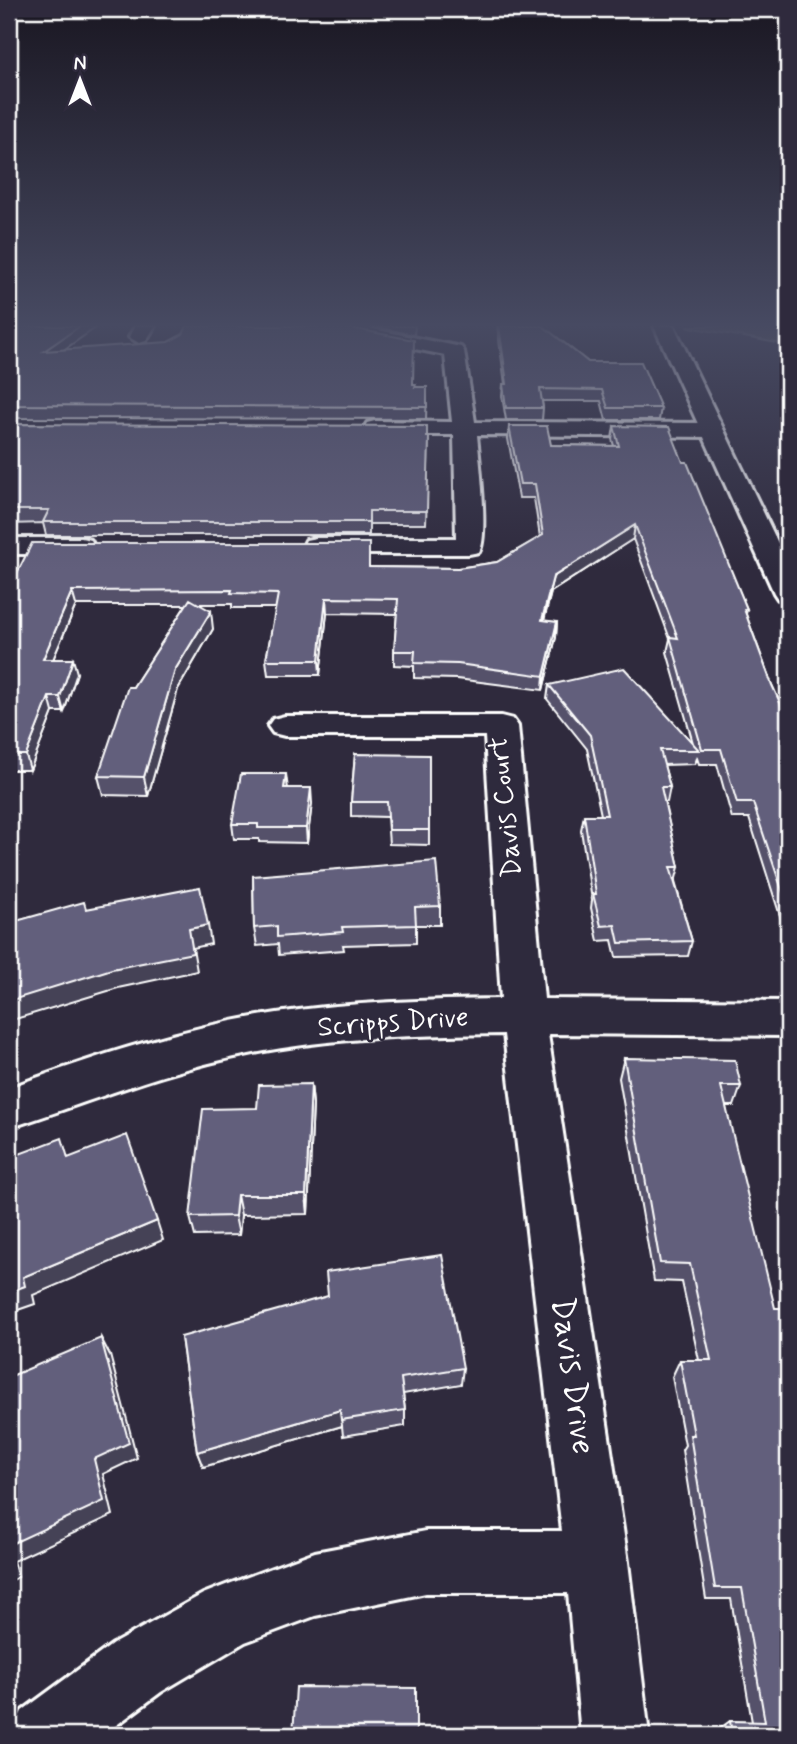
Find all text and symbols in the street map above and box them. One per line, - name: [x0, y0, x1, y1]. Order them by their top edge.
- north arrow: [46, 46, 116, 116]
- text: N: [74, 52, 86, 77]
- street label: Davis Court: [480, 735, 532, 879]
- street label: Scripps Drive: [316, 999, 470, 1047]
- street label: Davis Drive: [539, 1295, 605, 1457]

